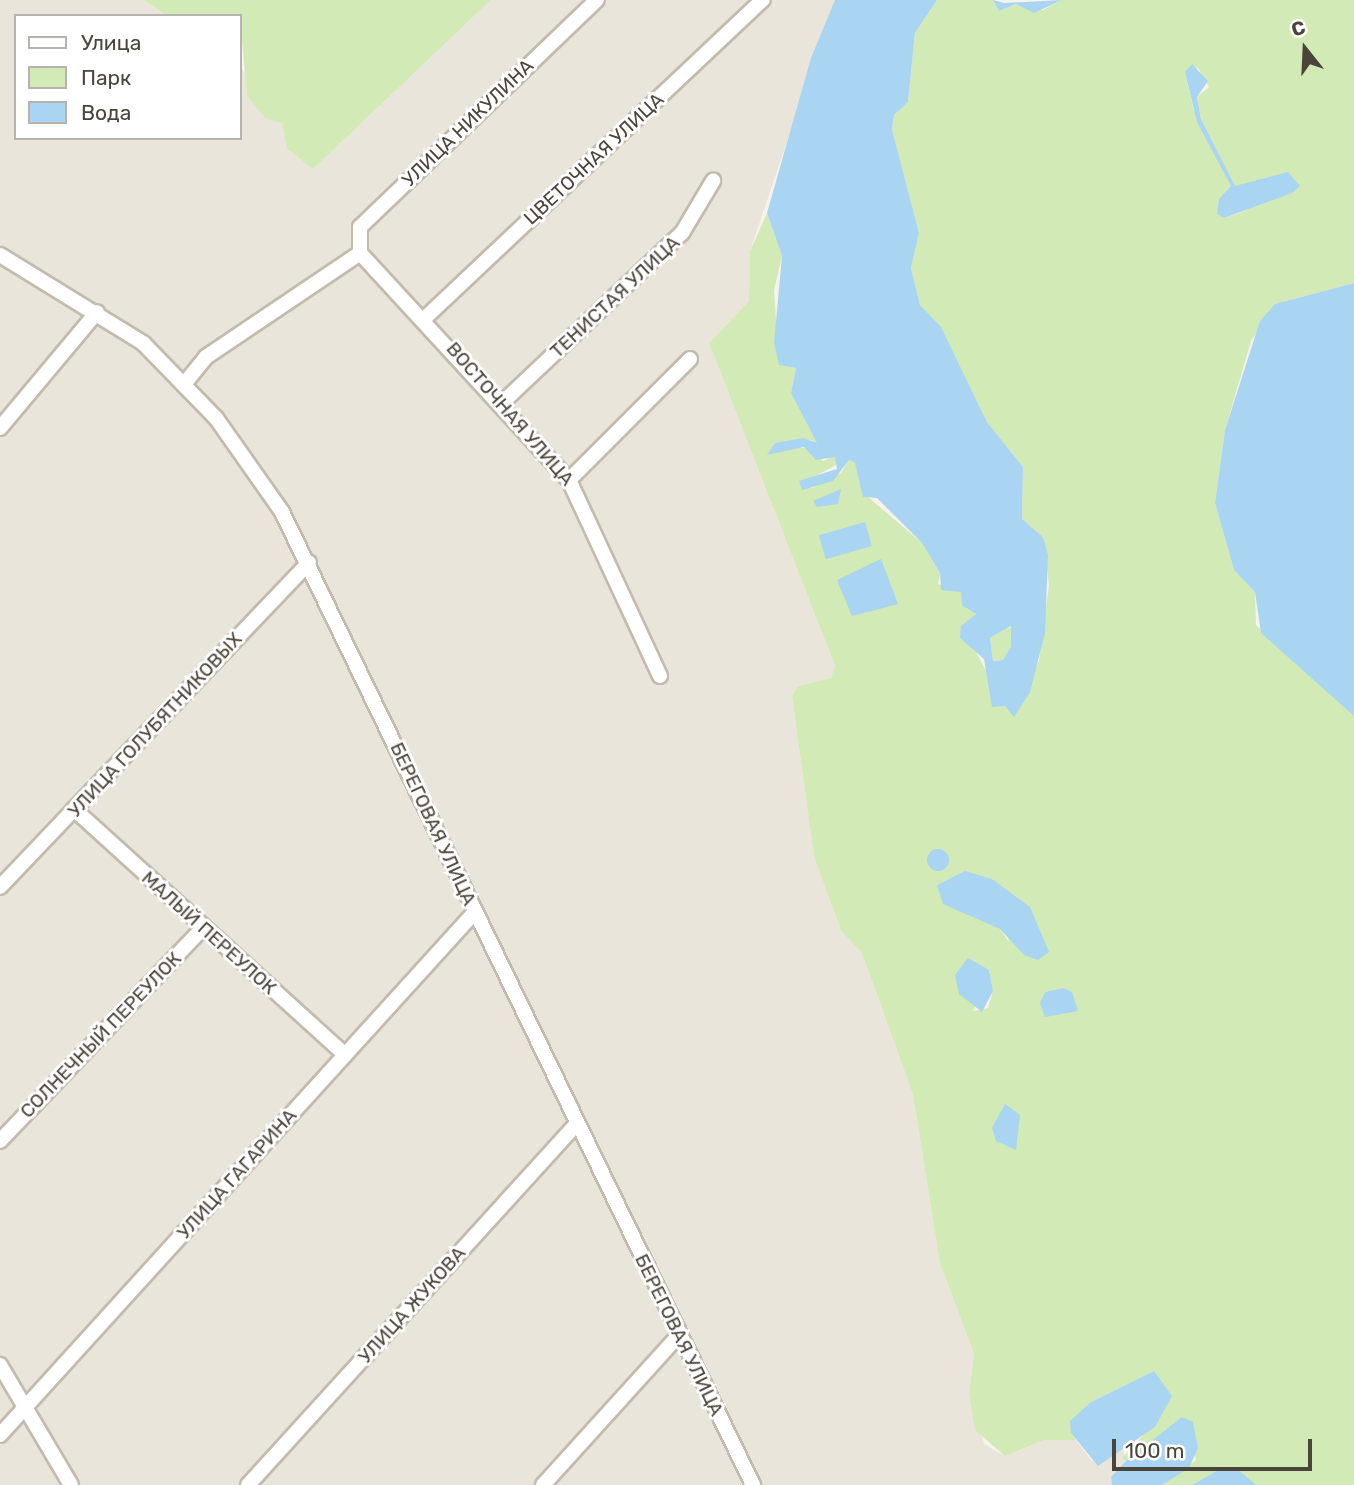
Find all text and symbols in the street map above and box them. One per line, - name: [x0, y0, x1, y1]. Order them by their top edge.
- legend: [14, 14, 242, 140]
- north arrow: [1270, 14, 1340, 84]
- text: С: [1288, 16, 1308, 42]
- text: Улица: [81, 30, 141, 55]
- street label: УЛИЦА НИКУЛИНА: [398, 54, 538, 192]
- text: Парк: [81, 65, 131, 90]
- street label: ЦВЕТОЧНАЯ УЛИЦА: [519, 88, 669, 230]
- text: Вода: [81, 100, 131, 125]
- street label: ТЕНИСТАЯ УЛИЦА: [546, 231, 684, 363]
- street label: ВОСТОЧНАЯ УЛИЦА: [441, 338, 579, 490]
- street label: УЛИЦА ГОЛУБЯТНИКОВЫХ: [63, 628, 247, 822]
- street label: БЕРЕГОВАЯ УЛИЦА: [385, 739, 481, 909]
- street label: МАЛЫЙ ПЕРЕУЛОК: [137, 867, 281, 999]
- street label: СОЛНЕЧНЫЙ ПЕРЕУЛОК: [16, 947, 186, 1123]
- street label: УЛИЦА ГАГАРИНА: [173, 1104, 301, 1244]
- street label: УЛИЦА ЖУКОВА: [354, 1242, 470, 1368]
- street label: БЕРЕГОВАЯ УЛИЦА: [630, 1250, 728, 1420]
- scale bar: [1116, 1426, 1316, 1470]
- text: 100 m: [1125, 1438, 1184, 1463]

